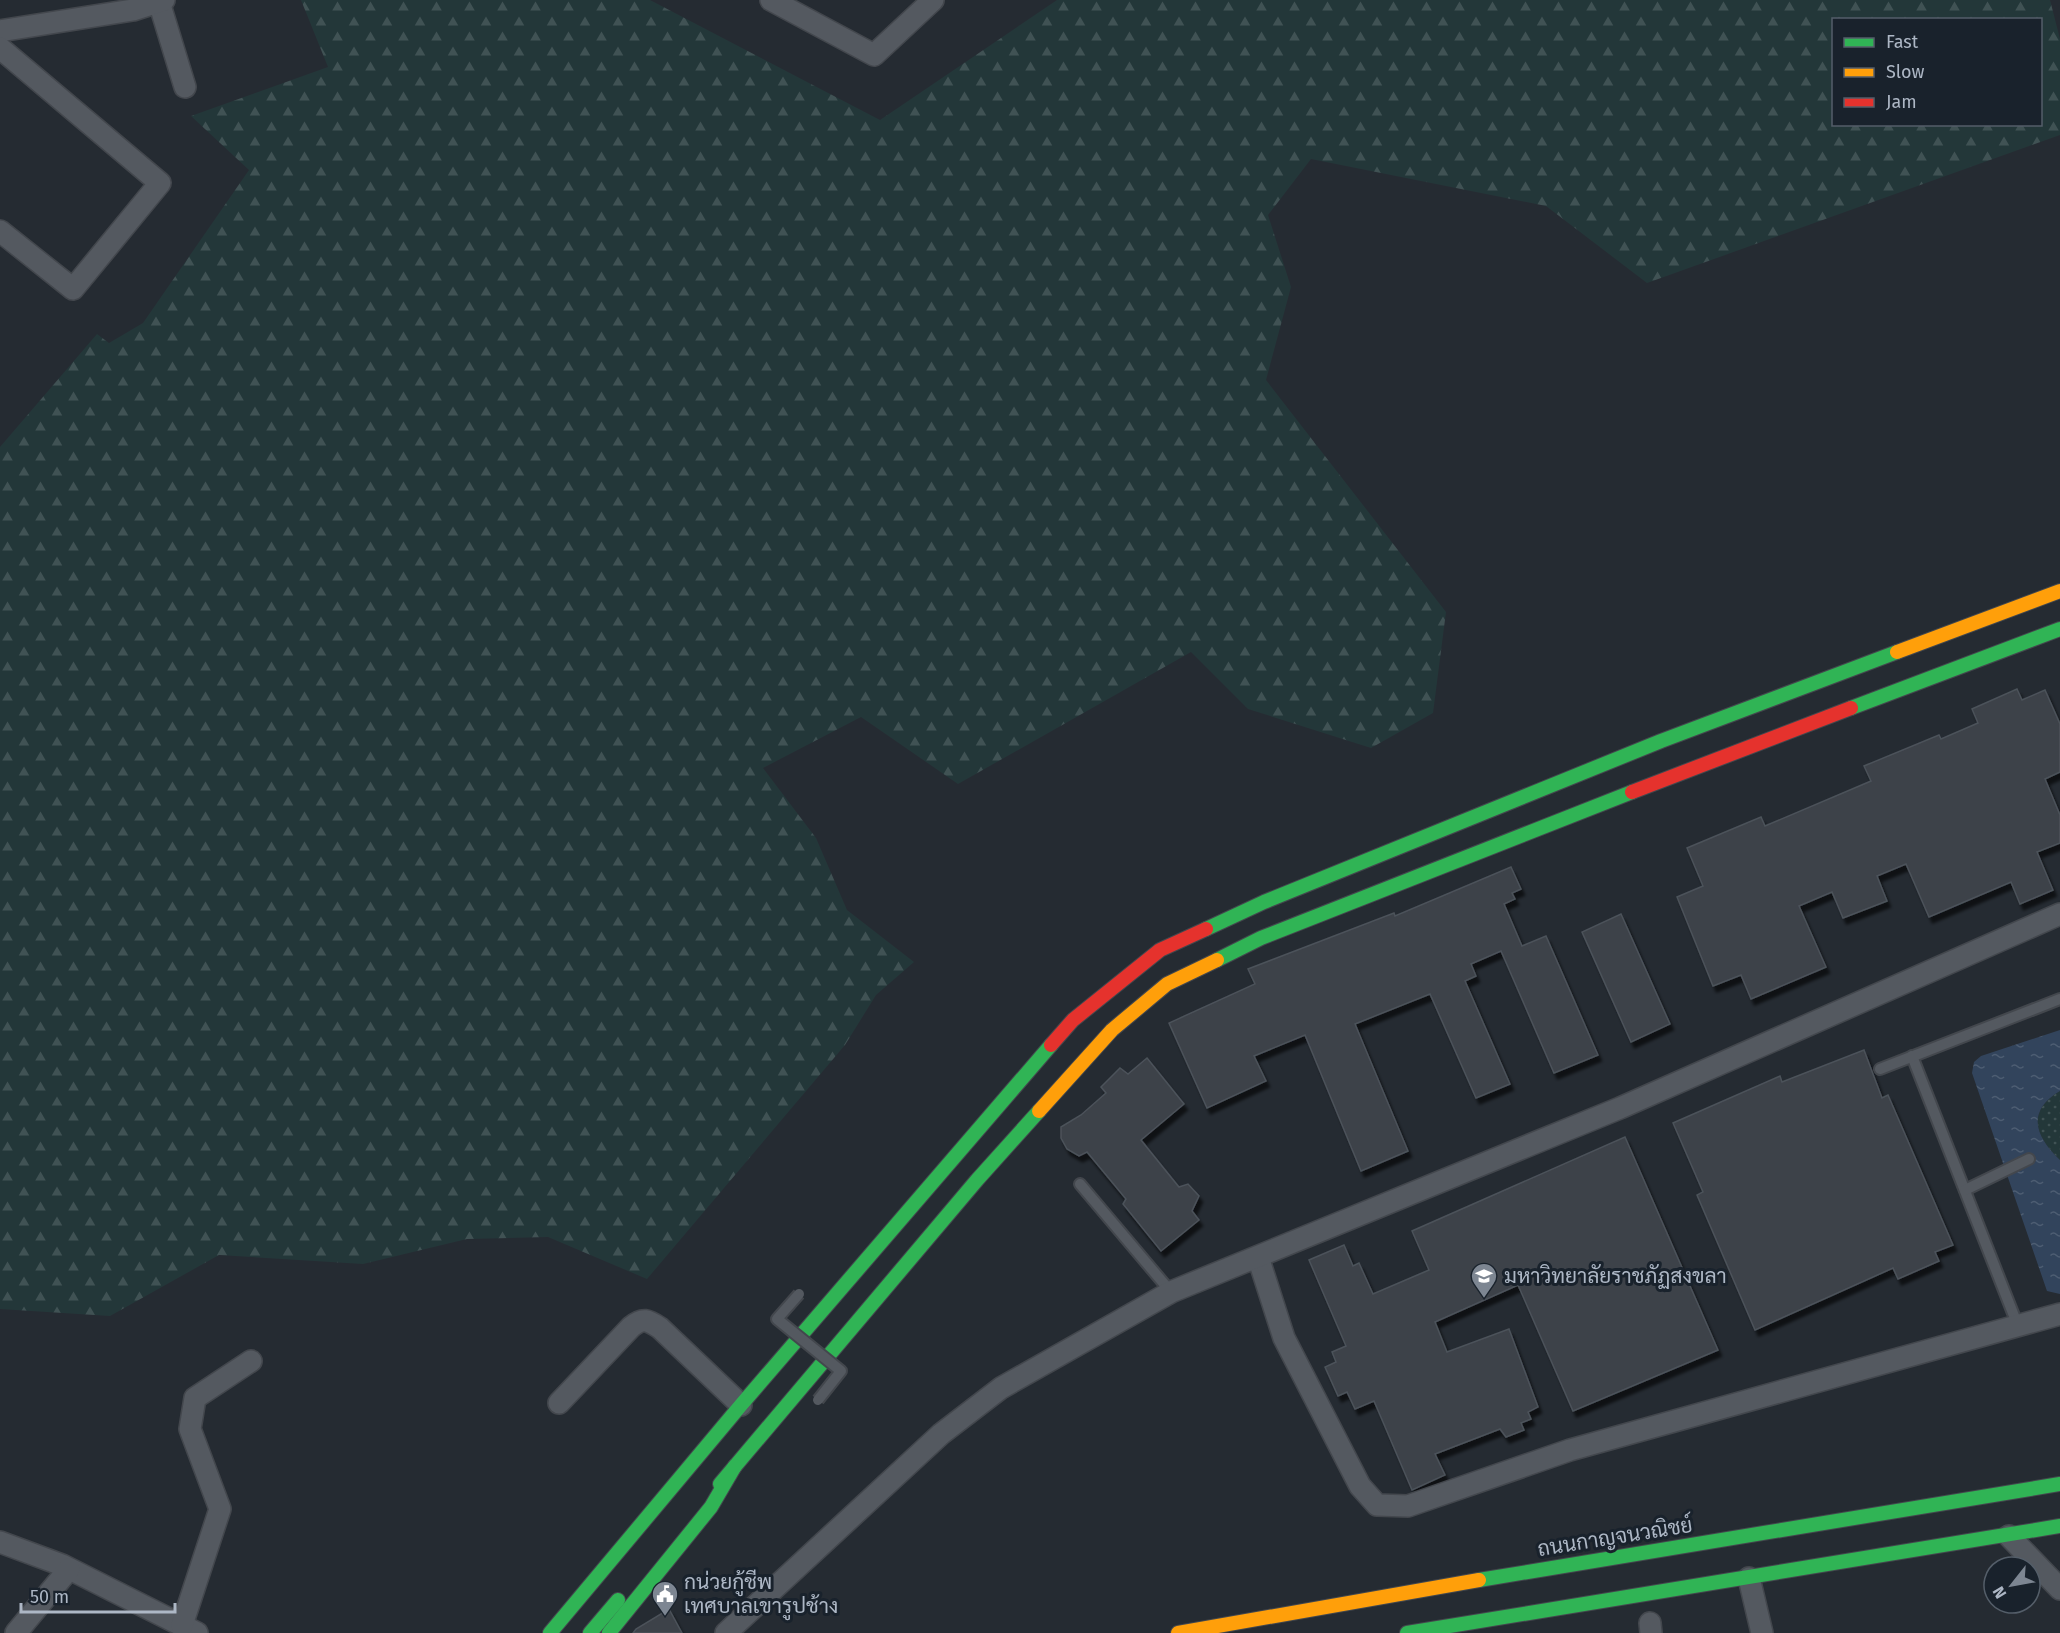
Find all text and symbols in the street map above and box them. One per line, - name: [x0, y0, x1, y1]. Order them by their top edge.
- legend: [1832, 18, 2042, 126]
- text: Fast: [1886, 31, 1919, 53]
- text: Slow: [1886, 61, 1925, 83]
- text: Jam: [1886, 91, 1917, 113]
- school or university icon: มหาวิทยาลัยราชภัฏสงขลา: [1469, 1261, 1499, 1299]
- place label: มหาวิทยาลัยราชภัฏสงขลา: [1504, 1263, 1727, 1289]
- street label: ถนนกาญจนวณิชย์: [1535, 1511, 1694, 1562]
- north arrow: [1982, 1555, 2042, 1615]
- place label: กน่วยกู้ชีพ เทศบาลเขารูปช้าง: [684, 1569, 838, 1621]
- scale bar: [21, 1576, 176, 1614]
- public building icon: กน่วยกู้ชีพ เทศบาลเขารูปช้าง: [650, 1579, 680, 1617]
- text: N: [1989, 1583, 2010, 1602]
- text: 50 m: [30, 1586, 69, 1608]

